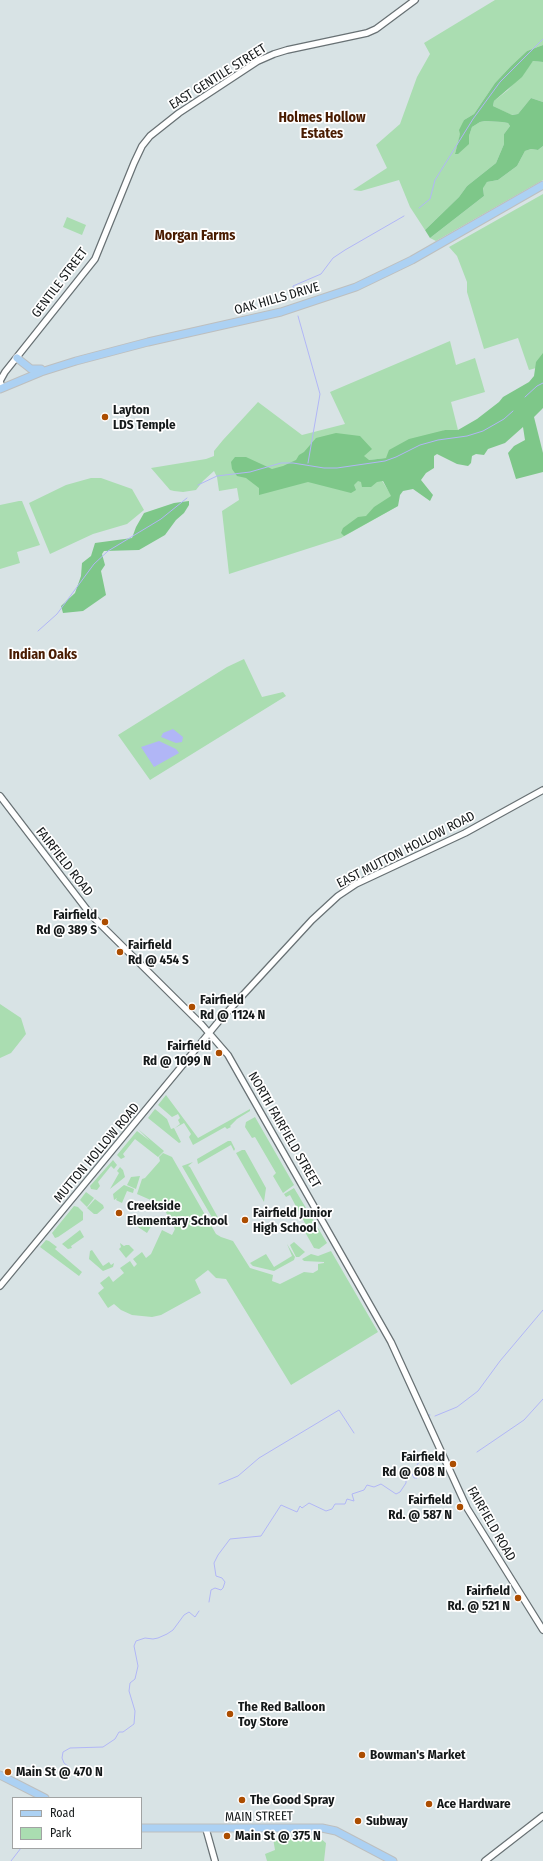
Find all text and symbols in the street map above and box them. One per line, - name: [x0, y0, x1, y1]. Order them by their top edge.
- street label: EAST GENTILE STREET: [167, 41, 269, 113]
- district label: Holmes Hollow Estates: [278, 110, 366, 142]
- district label: Morgan Farms: [155, 228, 235, 244]
- street label: GENTILE STREET: [29, 245, 91, 321]
- street label: OAK HILLS DRIVE: [233, 279, 321, 319]
- place label: Layton LDS Temple: [113, 402, 176, 433]
- marker: Layton LDS Temple: [100, 412, 110, 422]
- district label: Indian Oaks: [9, 647, 77, 663]
- street label: EAST MUTTON HOLLOW ROAD: [334, 808, 478, 892]
- street label: FAIRFIELD ROAD: [32, 824, 96, 900]
- place label: Fairfield Rd @ 389 S: [36, 907, 97, 938]
- marker: Fairfield Rd @ 389 S: [100, 917, 110, 927]
- place label: Fairfield Rd @ 454 S: [128, 937, 189, 968]
- marker: Fairfield Rd @ 454 S: [115, 947, 125, 957]
- place label: Fairfield Rd @ 1124 N: [200, 992, 265, 1023]
- marker: Fairfield Rd @ 1124 N: [187, 1002, 197, 1012]
- place label: Fairfield Rd @ 1099 N: [143, 1038, 211, 1069]
- marker: Fairfield Rd @ 1099 N: [214, 1048, 224, 1058]
- street label: NORTH FAIRFIELD STREET: [244, 1069, 324, 1191]
- street label: MUTTON HOLLOW ROAD: [51, 1100, 143, 1206]
- place label: Creekside Elementary School: [127, 1198, 228, 1229]
- place label: Fairfield Junior High School: [253, 1205, 332, 1236]
- marker: Creekside Elementary School: [114, 1208, 124, 1218]
- marker: Fairfield Junior High School: [240, 1215, 250, 1225]
- place label: Fairfield Rd @ 608 N: [382, 1449, 445, 1480]
- marker: Fairfield Rd @ 608 N: [448, 1459, 458, 1469]
- street label: FAIRFIELD ROAD: [463, 1484, 519, 1564]
- place label: Fairfield Rd. @ 587 N: [388, 1492, 452, 1523]
- marker: Fairfield Rd. @ 587 N: [455, 1502, 465, 1512]
- place label: Fairfield Rd. @ 521 N: [447, 1583, 510, 1614]
- marker: Fairfield Rd. @ 521 N: [513, 1593, 523, 1603]
- place label: The Red Balloon Toy Store: [238, 1699, 325, 1730]
- marker: The Red Balloon Toy Store: [225, 1709, 235, 1719]
- place label: Bowman's Market: [370, 1747, 466, 1763]
- marker: Bowman's Market: [357, 1750, 367, 1760]
- place label: Main St @ 470 N: [16, 1764, 103, 1780]
- marker: Main St @ 470 N: [3, 1767, 13, 1777]
- place label: The Good Spray: [250, 1792, 334, 1808]
- marker: The Good Spray: [237, 1795, 247, 1805]
- place label: Ace Hardware: [437, 1796, 511, 1812]
- legend: [12, 1797, 142, 1849]
- marker: Ace Hardware: [424, 1799, 434, 1809]
- text: Road: [50, 1806, 75, 1820]
- street label: MAIN STREET: [225, 1809, 293, 1825]
- place label: Subway: [366, 1813, 408, 1829]
- marker: Subway: [353, 1816, 363, 1826]
- text: Park: [50, 1826, 71, 1840]
- place label: Main St @ 375 N: [235, 1828, 321, 1844]
- marker: Main St @ 375 N: [222, 1831, 232, 1841]

